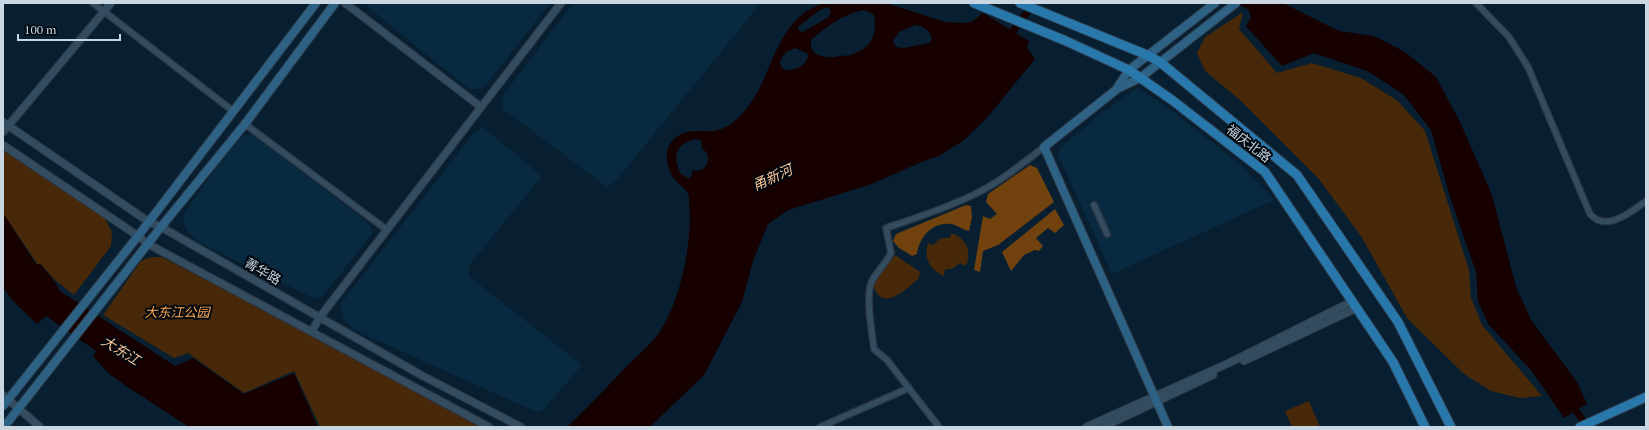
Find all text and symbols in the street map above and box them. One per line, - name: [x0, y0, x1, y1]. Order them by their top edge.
- scale bar: [18, 16, 120, 42]
- text: 100 m: [24, 22, 57, 37]
- street label: 福庆北路: [1223, 120, 1275, 166]
- water label: 甬新河: [749, 158, 798, 194]
- street label: 菁华路: [242, 253, 284, 289]
- park label: 大东江公园: [144, 303, 211, 321]
- water label: 大东江: [98, 331, 146, 370]

